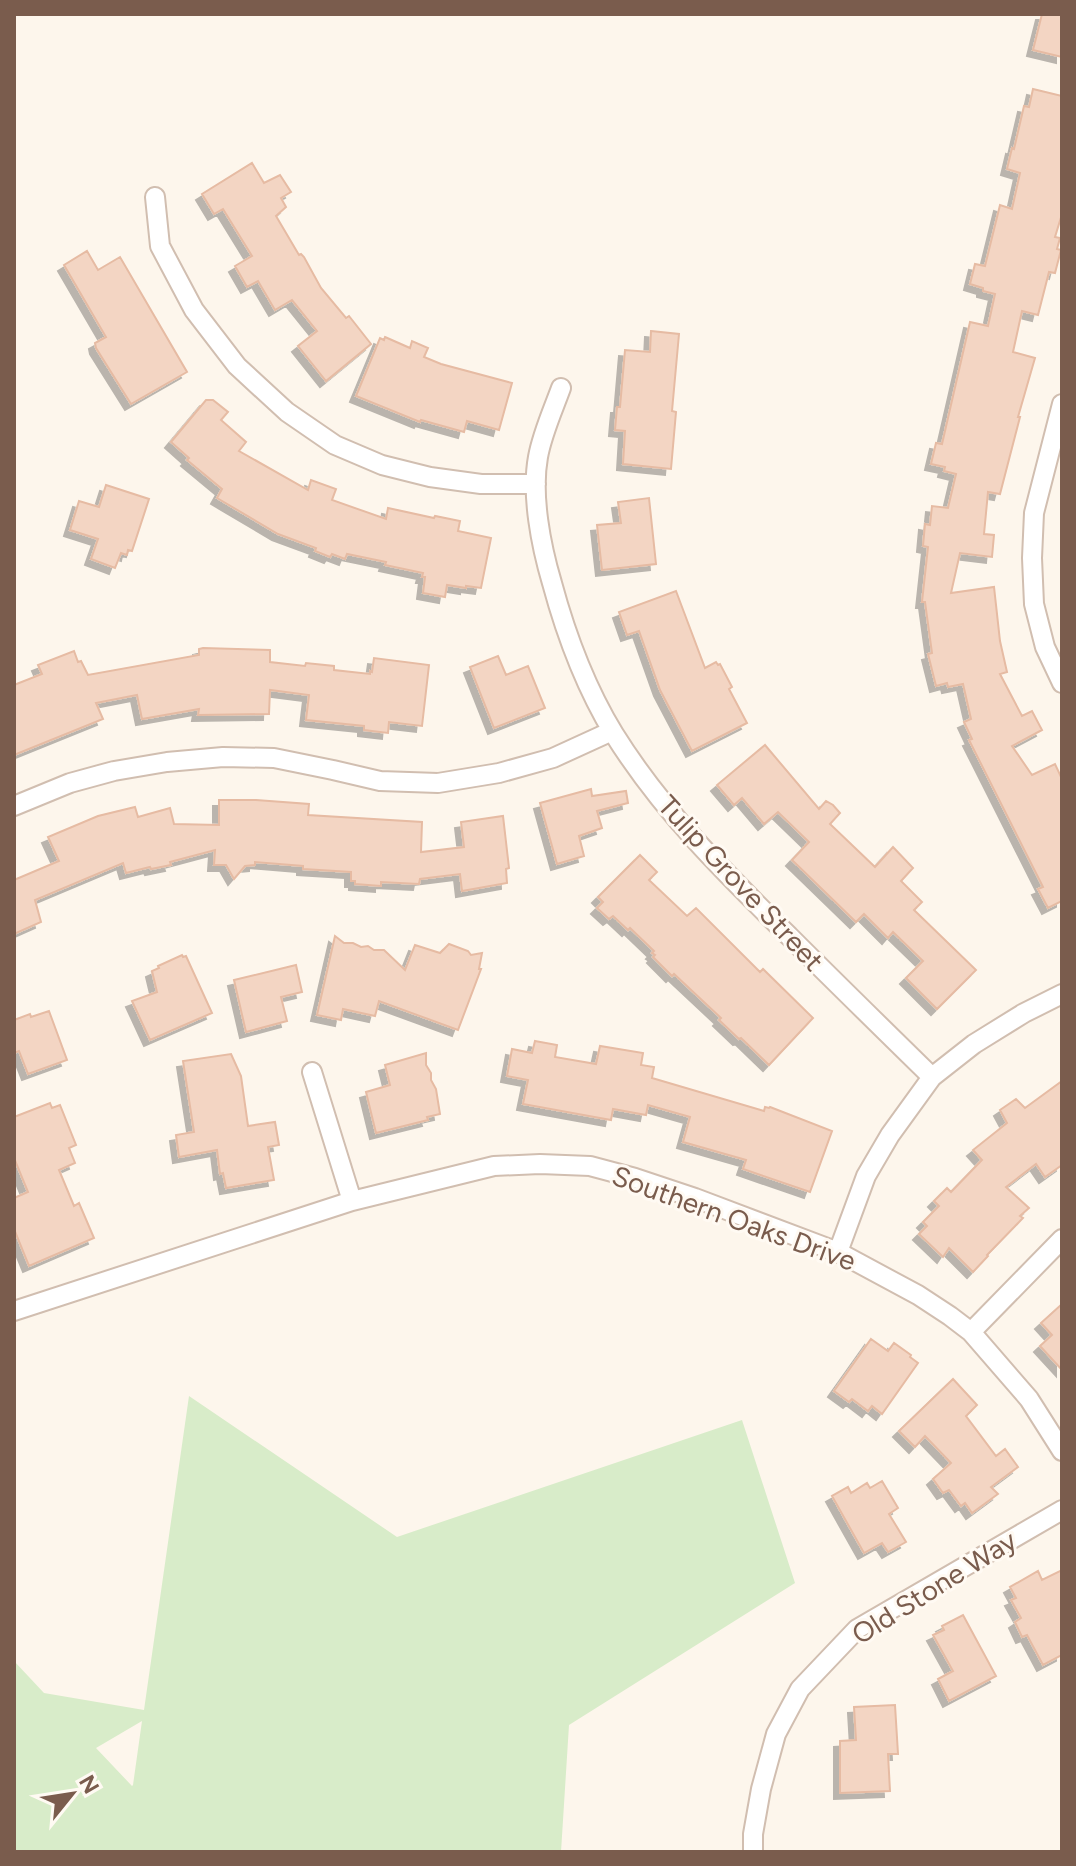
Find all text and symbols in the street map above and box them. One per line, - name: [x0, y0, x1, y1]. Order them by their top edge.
- street label: Tulip Grove Street: [651, 788, 831, 978]
- street label: Southern Oaks Drive: [608, 1158, 860, 1278]
- street label: Old Stone Way: [845, 1523, 1023, 1651]
- north arrow: [32, 1754, 112, 1834]
- text: N: [73, 1770, 105, 1798]

